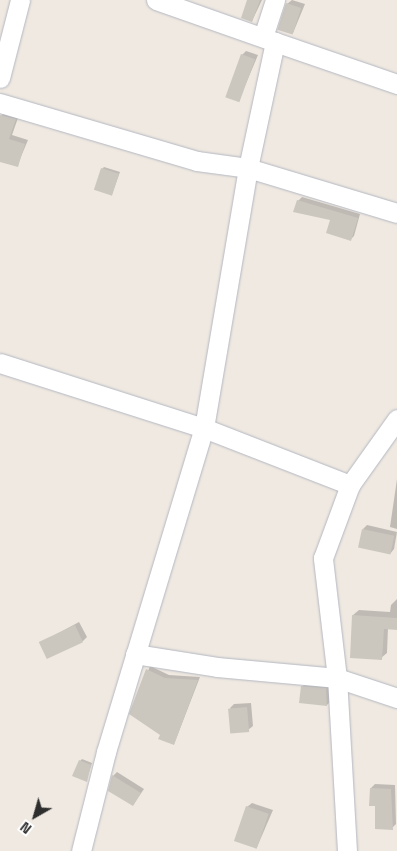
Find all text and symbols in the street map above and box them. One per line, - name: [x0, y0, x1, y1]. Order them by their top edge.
- north arrow: [10, 791, 60, 841]
- text: N: [17, 818, 35, 838]

